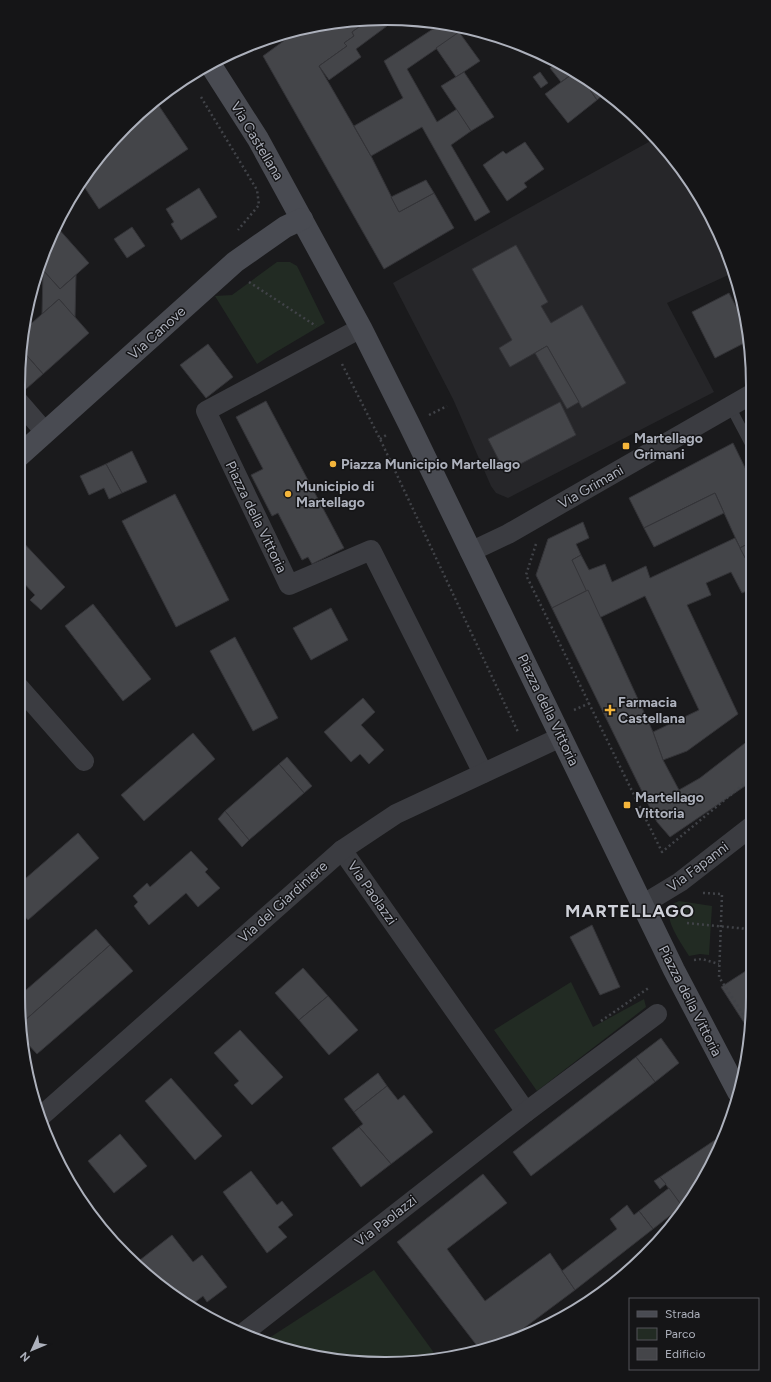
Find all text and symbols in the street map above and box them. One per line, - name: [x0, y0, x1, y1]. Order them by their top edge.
- street label: Via Castellana: [227, 99, 287, 183]
- street label: Via Canove: [125, 303, 189, 363]
- place label: Martellago Grimani: [634, 430, 703, 463]
- marker: Martellago Grimani: [621, 441, 631, 451]
- place label: Piazza Municipio Martellago: [341, 456, 520, 473]
- street label: Piazza della Vittoria: [222, 458, 290, 576]
- marker: Piazza Municipio Martellago: [328, 459, 338, 469]
- street label: Via Grimani: [555, 462, 627, 512]
- place label: Municipio di Martellago: [296, 478, 374, 511]
- marker: Municipio di Martellago: [283, 489, 293, 499]
- street label: Piazza della Vittoria: [514, 651, 582, 769]
- place label: Farmacia Castellana: [618, 694, 685, 727]
- marker: Farmacia Castellana: [605, 705, 615, 715]
- place label: Martellago Vittoria: [635, 789, 704, 822]
- marker: Martellago Vittoria: [622, 800, 632, 810]
- street label: Via Fapanni: [664, 838, 732, 896]
- street label: Via del Giardiniere: [235, 857, 331, 947]
- street label: Via Paolazzi: [344, 858, 400, 928]
- district label: MARTELLAGO: [565, 900, 695, 922]
- street label: Piazza della Vittoria: [655, 943, 725, 1059]
- street label: Via Paolazzi: [352, 1192, 420, 1250]
- legend: [629, 1298, 759, 1370]
- text: Strada: [665, 1307, 700, 1321]
- text: Parco: [665, 1327, 695, 1341]
- north arrow: [12, 1330, 52, 1370]
- text: Edificio: [665, 1347, 705, 1361]
- text: N: [18, 1349, 33, 1364]

